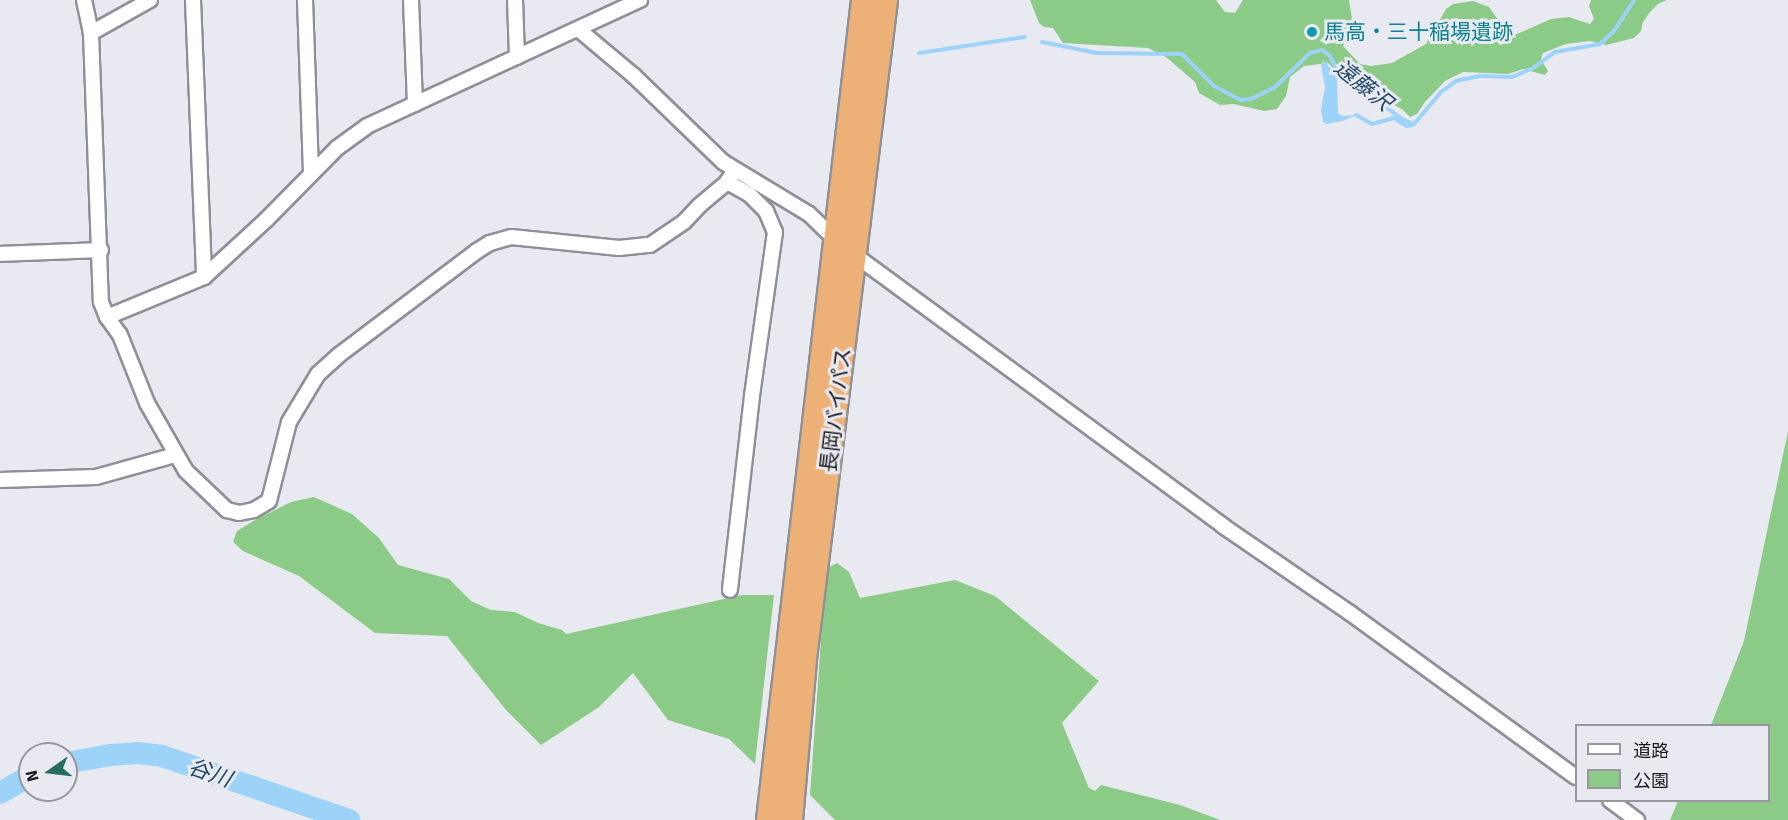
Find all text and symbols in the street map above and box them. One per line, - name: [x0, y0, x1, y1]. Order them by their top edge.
- place label: 馬高・三十稲場遺跡: [1324, 19, 1513, 45]
- marker: 馬高・三十稲場遺跡: [1305, 25, 1319, 39]
- water label: 遠藤沢: [1329, 54, 1397, 116]
- street label: 長岡バイパス: [816, 346, 856, 474]
- legend: [1575, 724, 1770, 802]
- text: 道路: [1633, 740, 1669, 762]
- north arrow: [18, 742, 78, 802]
- water label: 谷川: [185, 753, 235, 793]
- text: N: [21, 768, 44, 784]
- text: 公園: [1633, 770, 1669, 792]

